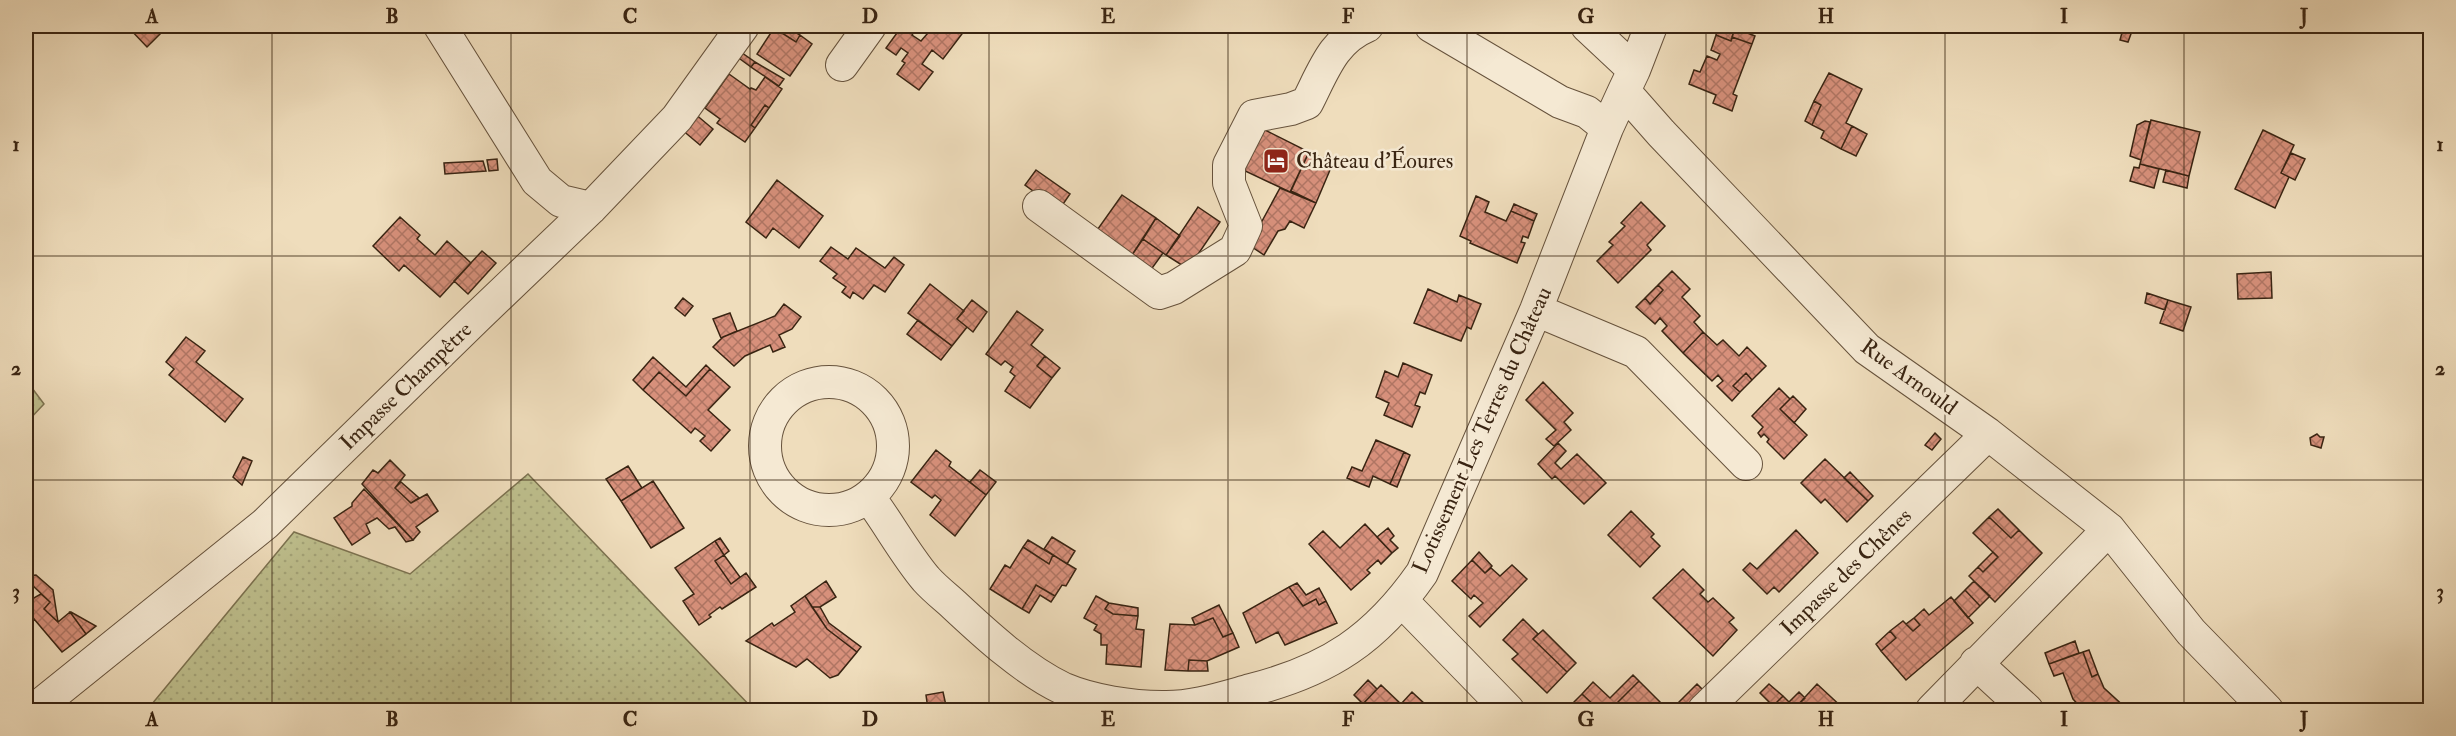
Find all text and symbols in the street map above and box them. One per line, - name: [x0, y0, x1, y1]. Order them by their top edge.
- text: A: [145, 4, 159, 29]
- text: B: [385, 4, 399, 29]
- text: C: [623, 4, 637, 29]
- text: D: [862, 4, 878, 29]
- text: E: [1101, 4, 1116, 29]
- text: F: [1342, 4, 1355, 29]
- text: G: [1578, 4, 1595, 29]
- text: H: [1818, 4, 1834, 29]
- text: I: [2060, 4, 2068, 29]
- text: J: [2299, 4, 2308, 29]
- text: 1: [12, 132, 20, 157]
- text: 1: [2436, 132, 2444, 157]
- hotel icon: Château d'Éoures: [1261, 146, 1291, 176]
- place label: Château d'Éoures: [1296, 146, 1453, 175]
- street label: Lotissement Les Terres du Château: [1406, 282, 1558, 578]
- street label: Impasse Champêtre: [334, 316, 479, 457]
- street label: Rue Arnould: [1855, 333, 1963, 421]
- text: 2: [11, 356, 21, 381]
- text: 2: [2435, 356, 2445, 381]
- street label: Impasse des Chênes: [1774, 502, 1918, 643]
- text: 3: [12, 579, 20, 604]
- text: 3: [2436, 579, 2444, 604]
- text: A: [145, 707, 159, 732]
- text: B: [385, 707, 399, 732]
- text: C: [623, 707, 637, 732]
- text: D: [862, 707, 878, 732]
- text: E: [1101, 707, 1116, 732]
- text: F: [1342, 707, 1355, 732]
- text: G: [1578, 707, 1595, 732]
- text: H: [1818, 707, 1834, 732]
- text: I: [2060, 707, 2068, 732]
- text: J: [2299, 707, 2308, 732]

